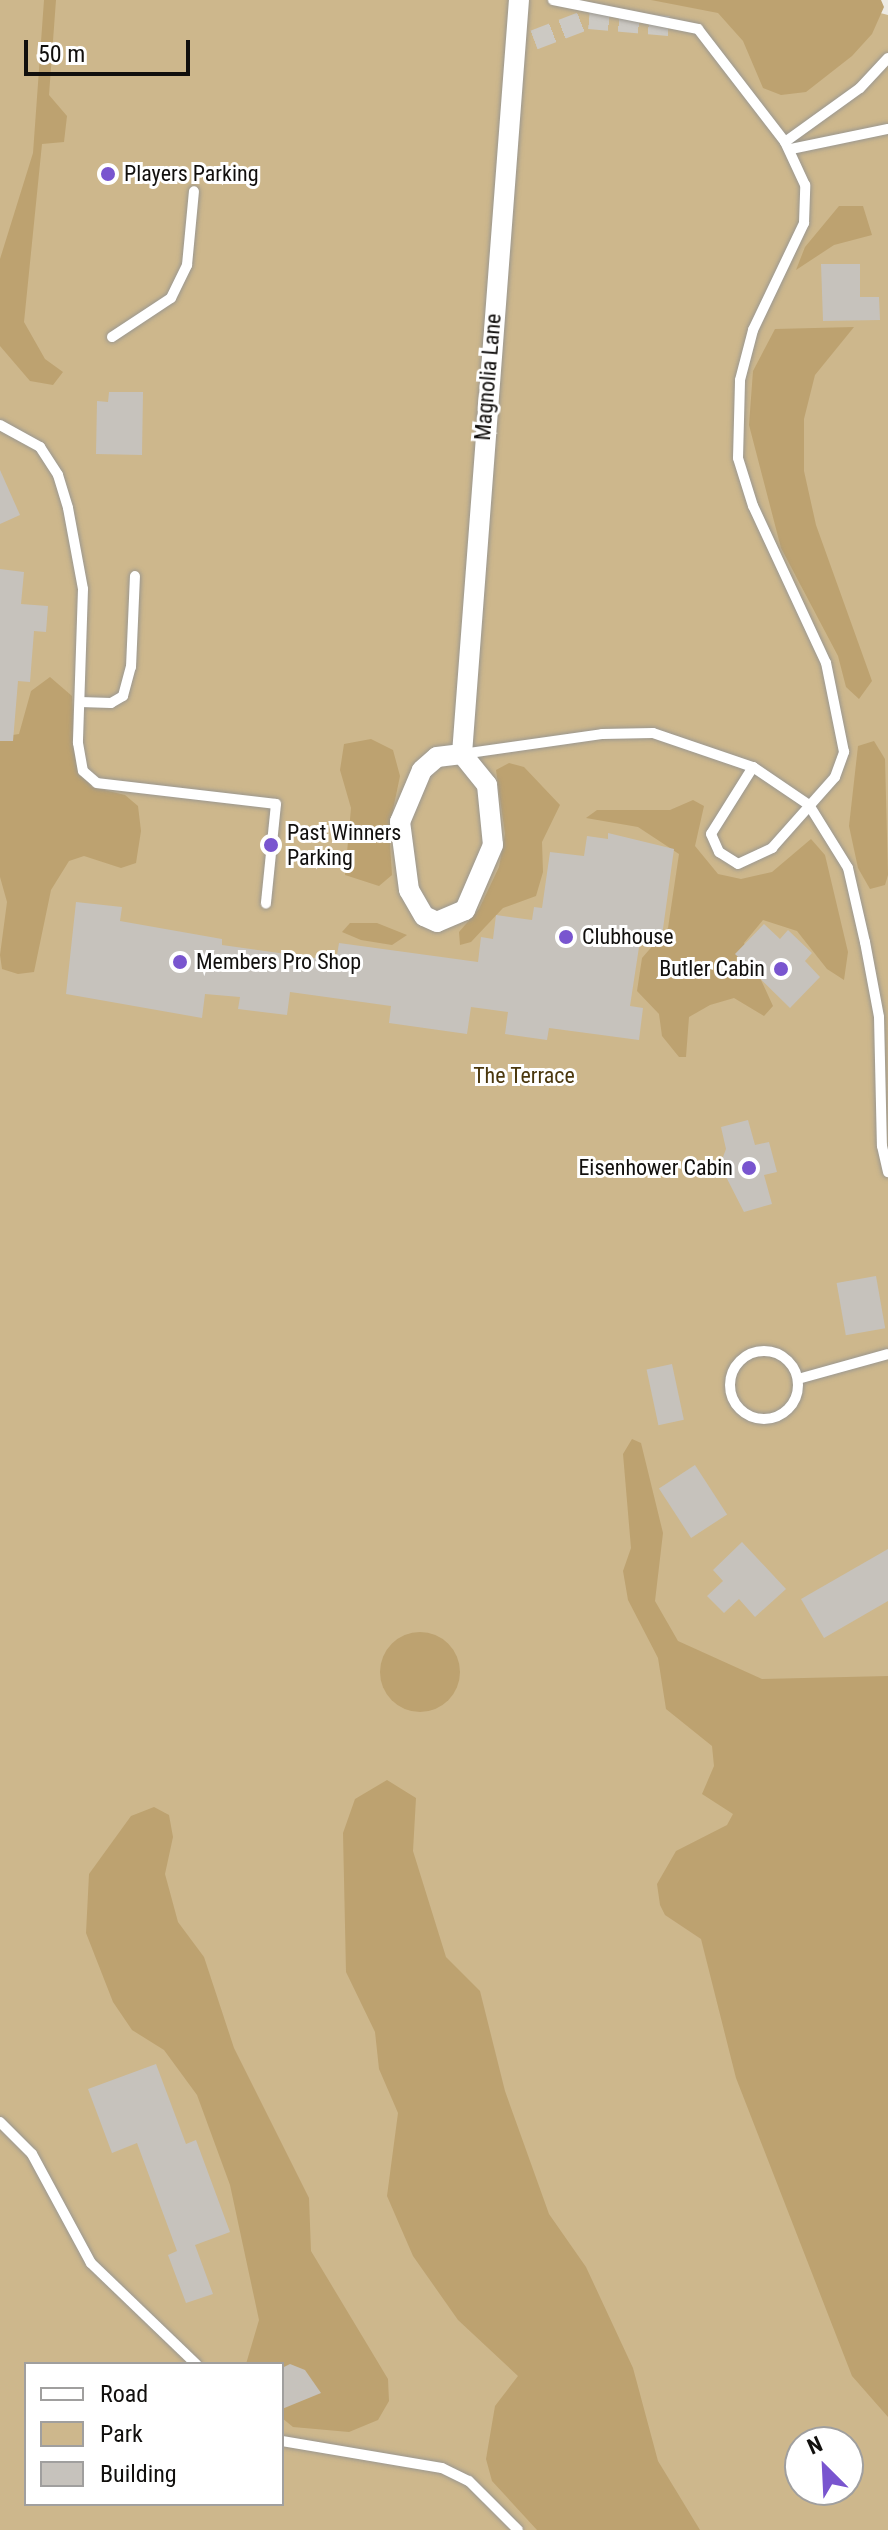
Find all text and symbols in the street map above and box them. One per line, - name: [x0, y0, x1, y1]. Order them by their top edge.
- scale bar: [28, 24, 194, 74]
- text: 50 m: [38, 40, 85, 68]
- place label: Players Parking: [124, 161, 259, 187]
- marker: Players Parking: [99, 165, 117, 183]
- street label: Magnolia Lane: [469, 312, 507, 442]
- place label: Past Winners Parking: [287, 819, 401, 870]
- marker: Past Winners Parking: [262, 836, 280, 854]
- place label: Clubhouse: [582, 924, 674, 950]
- marker: Clubhouse: [557, 928, 575, 946]
- place label: Members Pro Shop: [196, 949, 361, 975]
- marker: Members Pro Shop: [171, 953, 189, 971]
- place label: Butler Cabin: [659, 956, 765, 982]
- marker: Butler Cabin: [772, 960, 790, 978]
- park label: The Terrace: [473, 1063, 575, 1089]
- place label: Eisenhower Cabin: [578, 1155, 733, 1181]
- marker: Eisenhower Cabin: [740, 1159, 758, 1177]
- legend: [24, 2362, 284, 2506]
- text: Road: [100, 2380, 148, 2408]
- text: Park: [100, 2420, 143, 2448]
- north arrow: [784, 2426, 864, 2506]
- text: N: [804, 2431, 826, 2460]
- text: Building: [100, 2460, 177, 2488]

